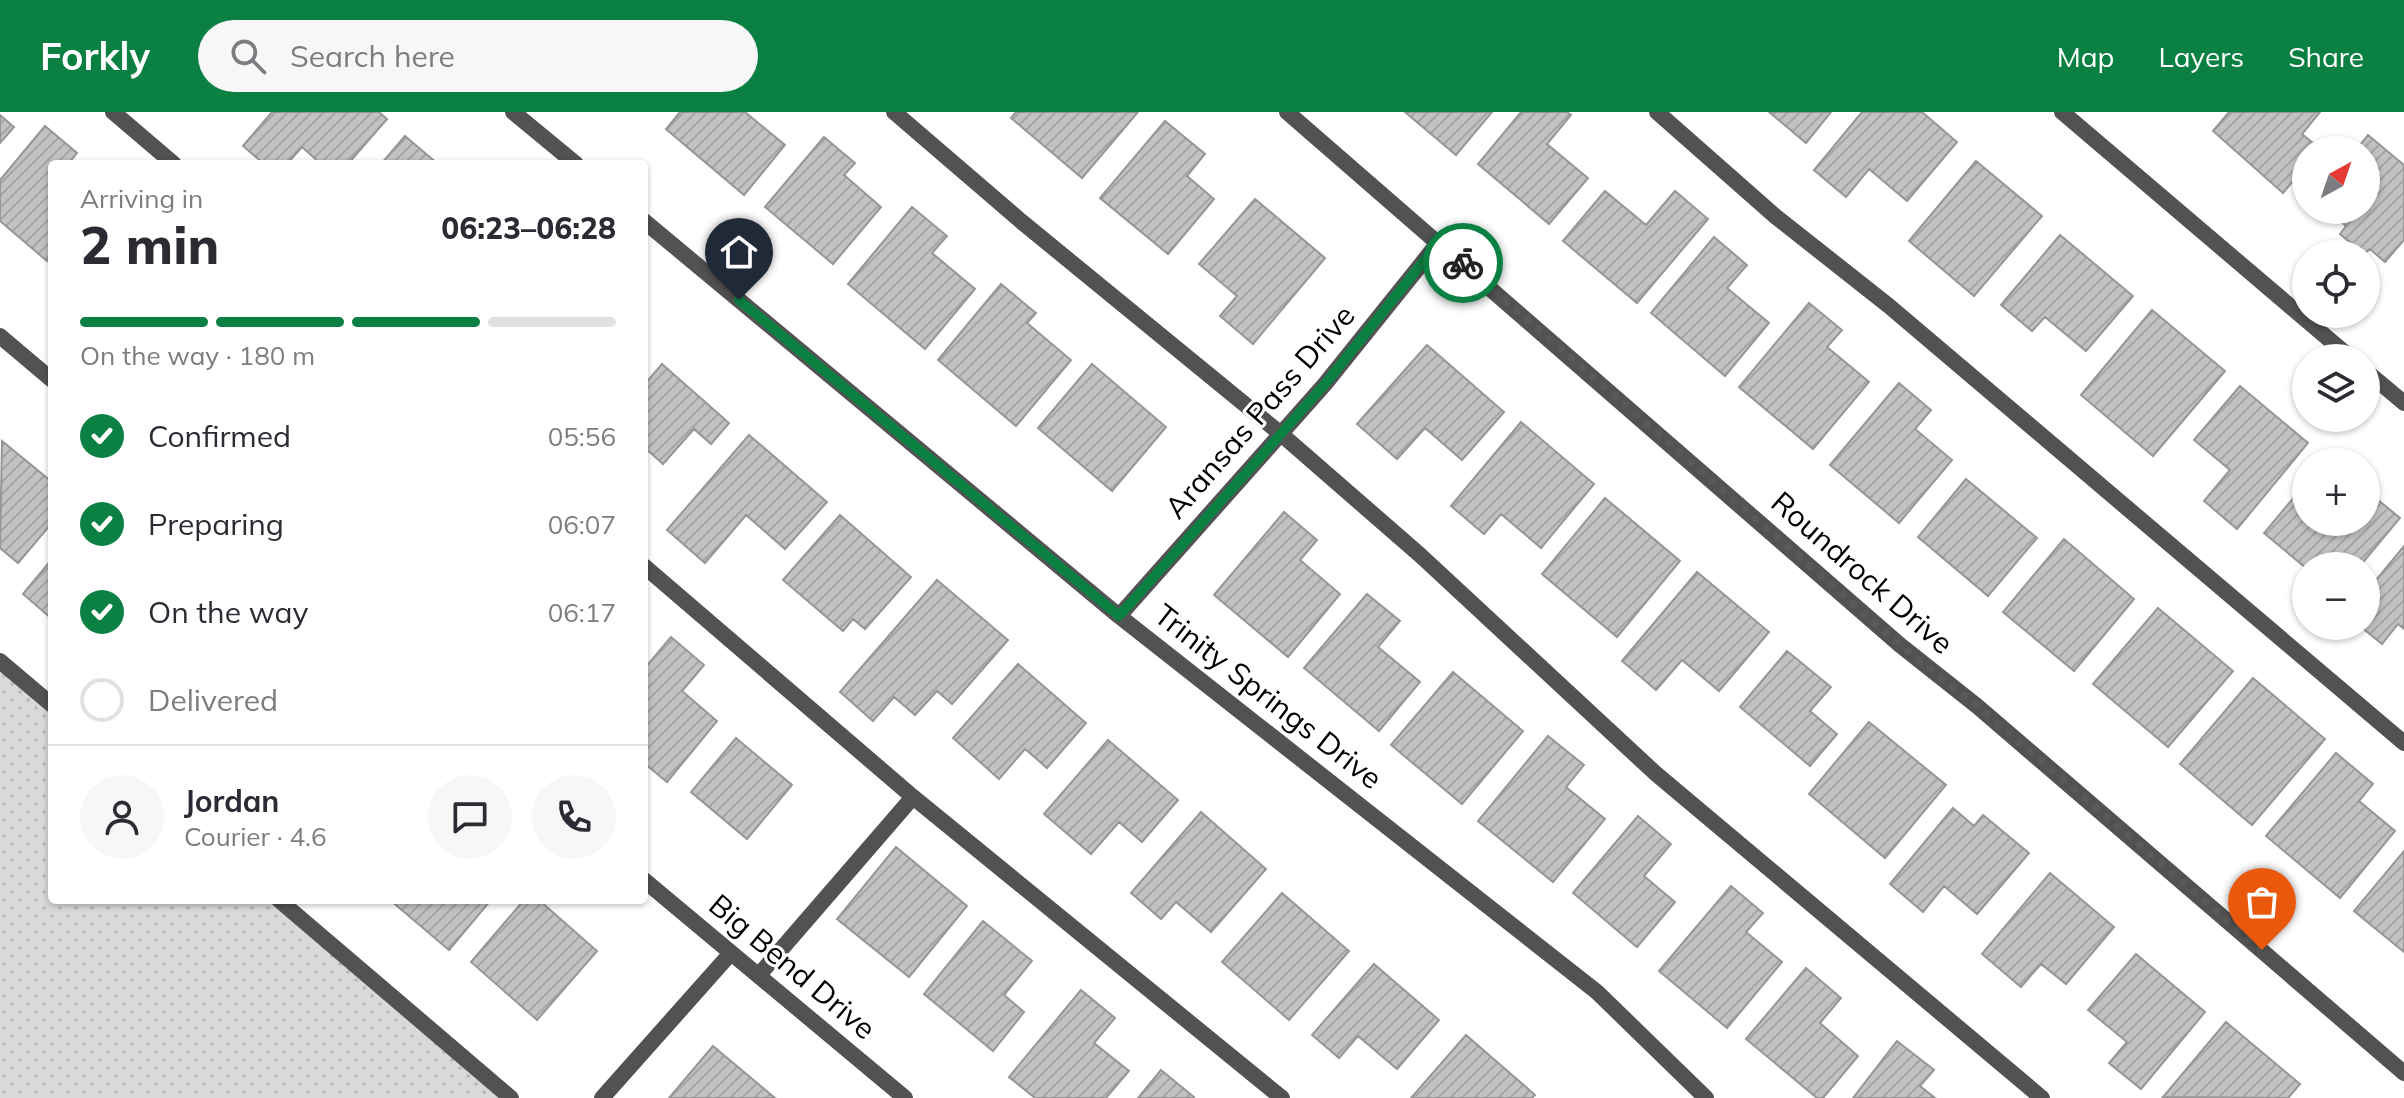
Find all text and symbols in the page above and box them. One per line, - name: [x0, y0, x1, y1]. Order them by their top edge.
- search box: [198, 20, 758, 92]
- text: Forkly: [40, 32, 150, 80]
- icon: search: [226, 34, 270, 78]
- text: Search here: [290, 37, 455, 75]
- text: Map: [2057, 39, 2114, 74]
- text: Layers: [2158, 39, 2244, 74]
- text: Share: [2288, 39, 2364, 74]
- north arrow: [2292, 136, 2380, 224]
- map controls: [2292, 136, 2380, 640]
- text: Arriving in: [80, 182, 203, 215]
- text: 06:23–06:28: [441, 209, 616, 247]
- text: 2 min: [80, 212, 219, 277]
- pin: [705, 218, 773, 300]
- courier: [1423, 223, 1503, 303]
- icon: home: [717, 230, 761, 274]
- button: locate: [2292, 240, 2380, 328]
- icon: bike: [1441, 241, 1485, 285]
- street label: Aransas Pass Drive: [1156, 297, 1362, 526]
- text: On the way · 180 m: [80, 339, 315, 372]
- button: layers: [2292, 344, 2380, 432]
- icon: check: [80, 414, 124, 458]
- text: Confirmed: [148, 417, 291, 455]
- text: 05:56: [548, 420, 616, 453]
- button: +: [2292, 448, 2380, 536]
- street label: Roundrock Drive: [1764, 483, 1961, 662]
- icon: check: [80, 502, 124, 546]
- text: Preparing: [148, 505, 284, 543]
- text: 06:07: [548, 508, 616, 541]
- button: −: [2292, 552, 2380, 640]
- icon: check: [80, 590, 124, 634]
- text: On the way: [148, 593, 308, 631]
- street label: Trinity Springs Drive: [1147, 595, 1390, 797]
- text: 06:17: [548, 596, 616, 629]
- text: Delivered: [148, 681, 278, 719]
- button: person: [80, 775, 164, 859]
- button: chat: [428, 775, 512, 859]
- button: phone: [532, 775, 616, 859]
- text: Jordan: [184, 782, 279, 820]
- text: Courier · 4.6: [184, 820, 327, 853]
- pin: [2228, 868, 2296, 950]
- icon: bag: [2240, 880, 2284, 924]
- street label: Big Bend Drive: [702, 885, 884, 1047]

